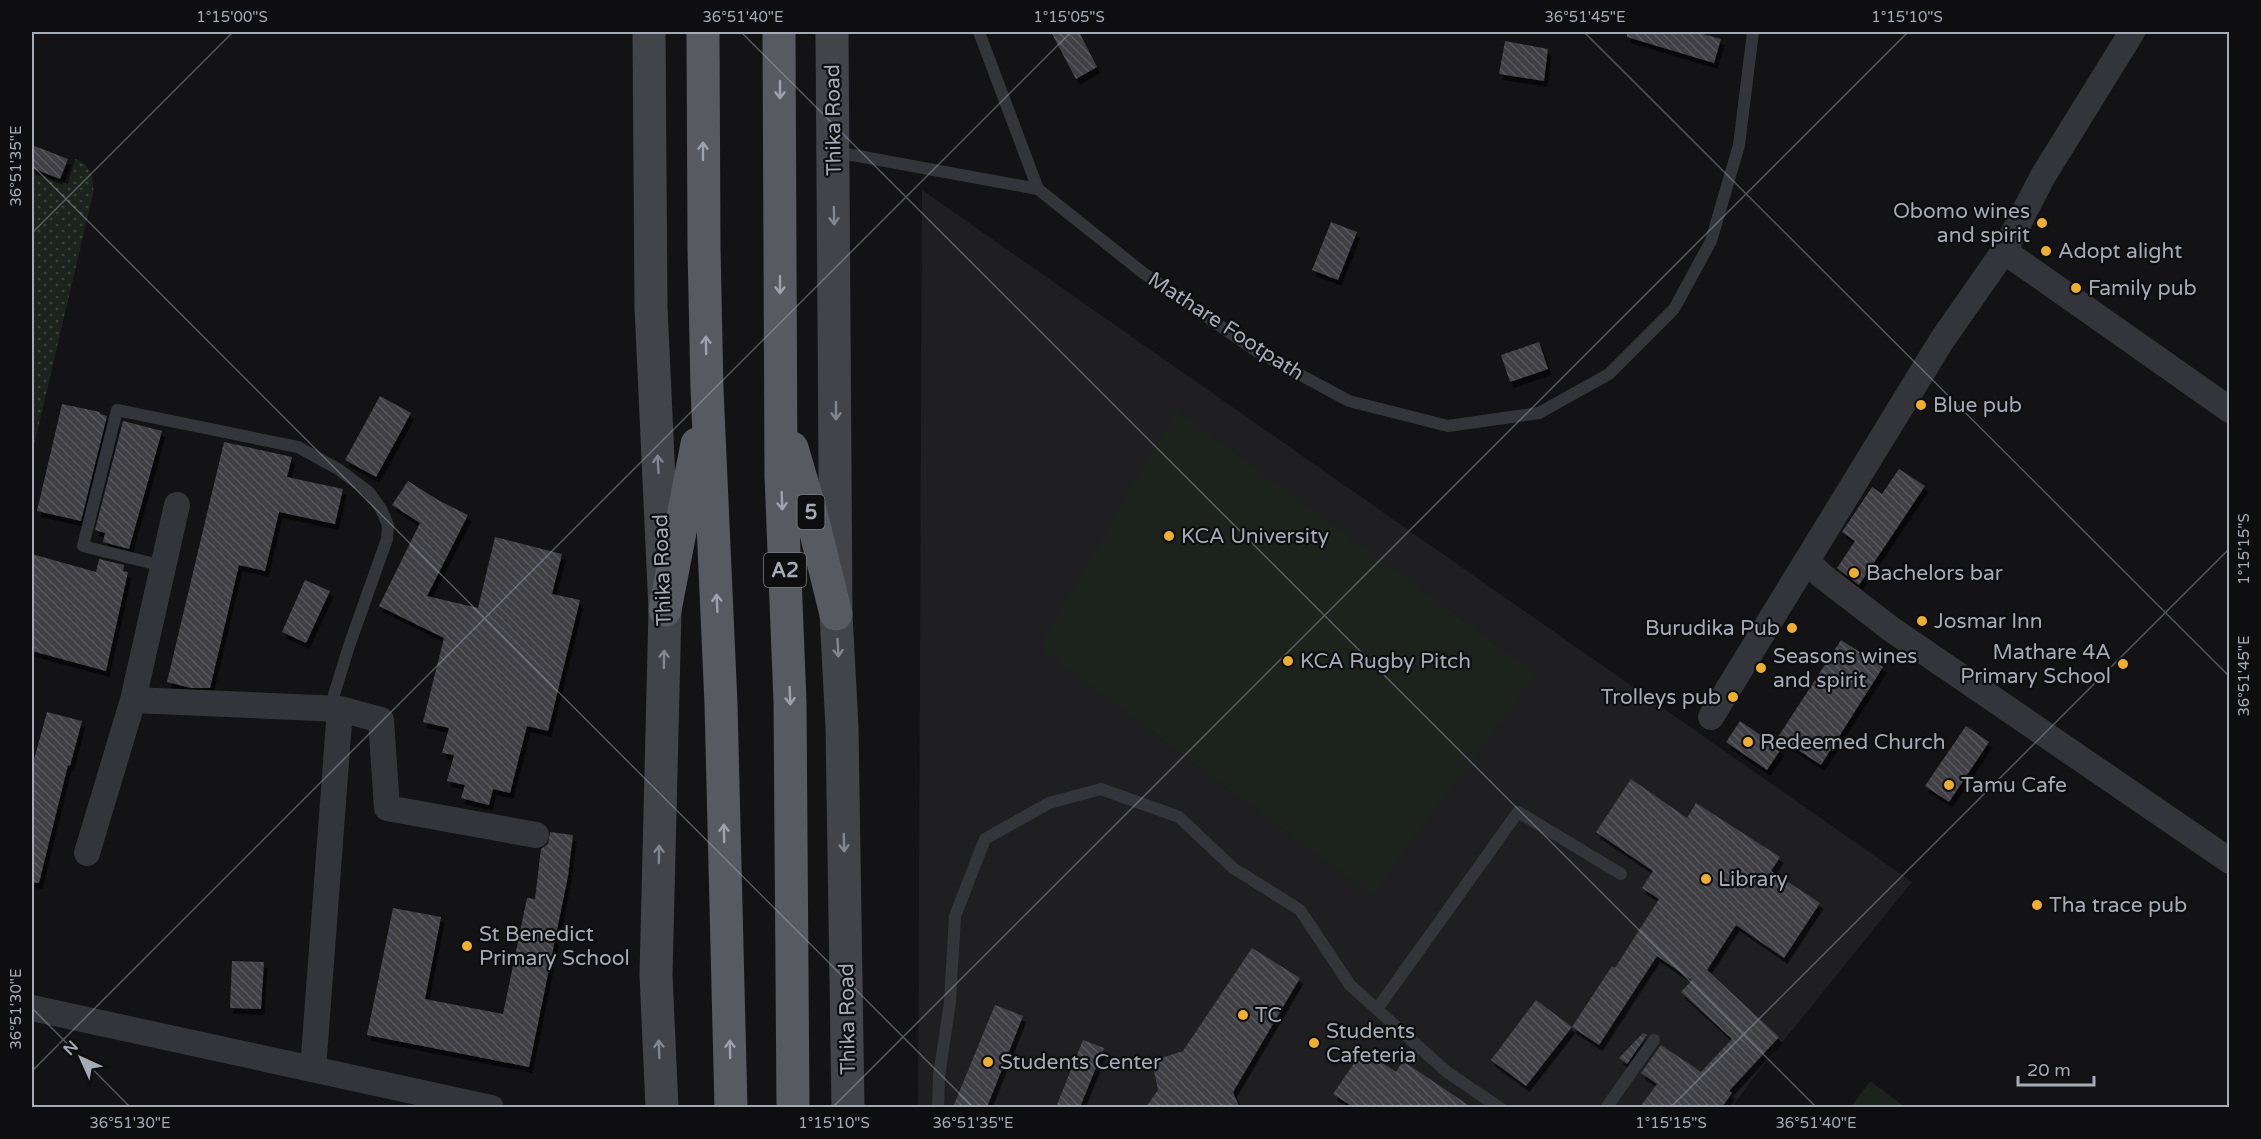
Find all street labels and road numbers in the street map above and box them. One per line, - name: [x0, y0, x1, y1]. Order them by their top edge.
- street label: Thika Road: [820, 64, 847, 176]
- street label: Mathare Footpath: [1143, 267, 1308, 386]
- road number: 5: [798, 495, 824, 529]
- street label: Thika Road: [648, 514, 677, 626]
- road number: A2: [764, 553, 806, 587]
- street label: Thika Road: [834, 963, 861, 1075]

